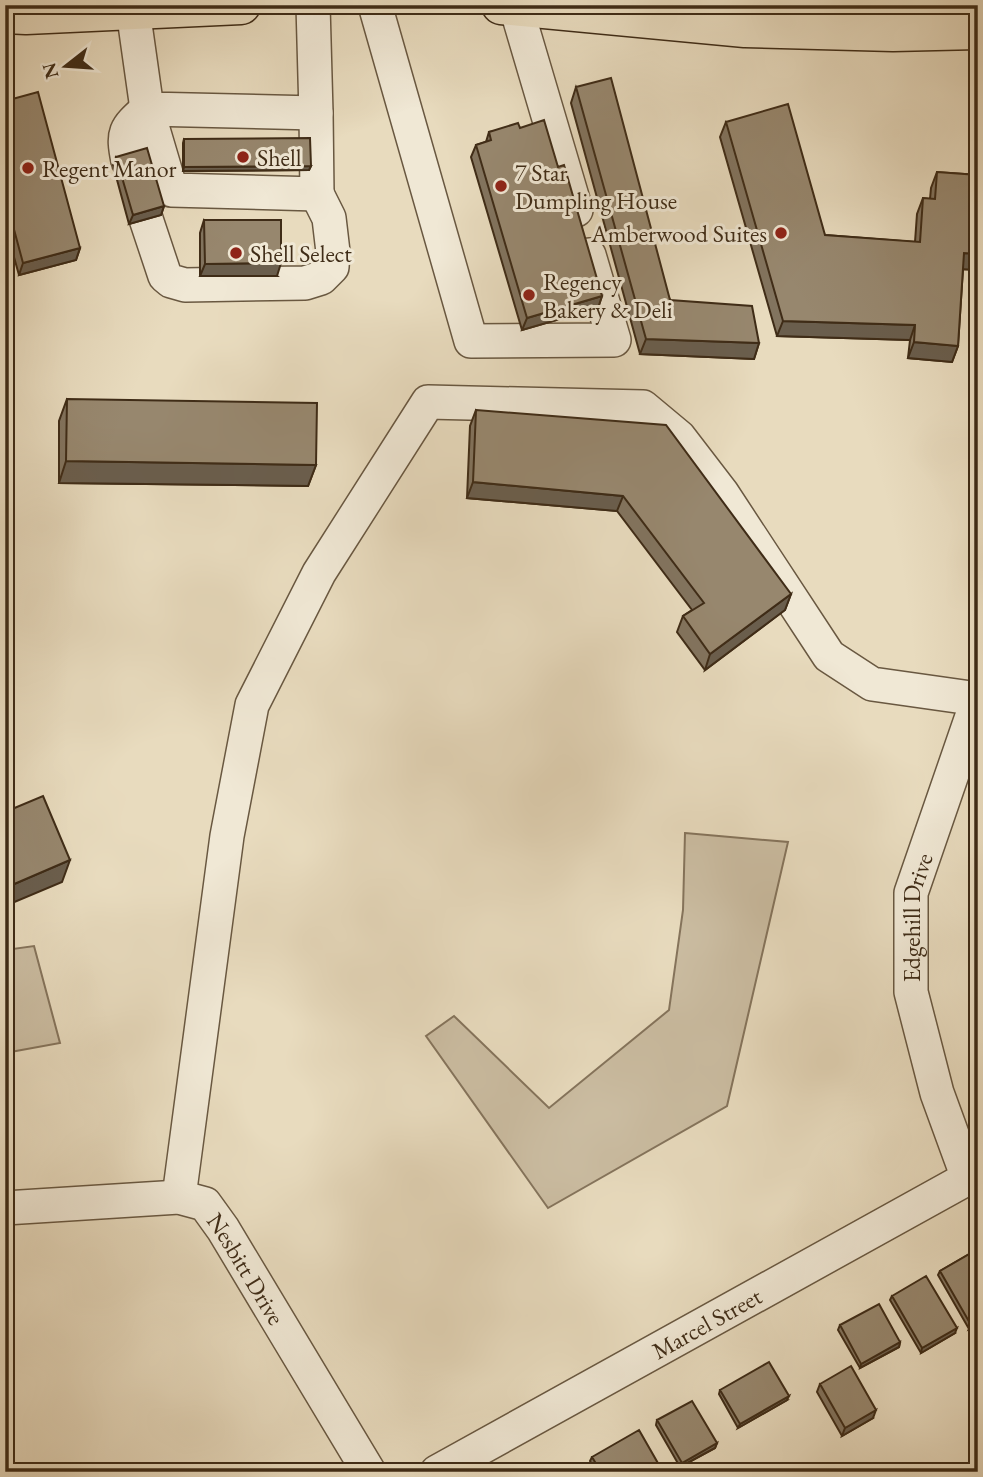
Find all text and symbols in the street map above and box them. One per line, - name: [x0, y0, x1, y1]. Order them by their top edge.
- north arrow: [32, 32, 102, 102]
- text: N: [36, 59, 64, 82]
- place label: Shell: [257, 142, 302, 173]
- marker: Shell: [235, 149, 251, 165]
- place label: Regent Manor: [42, 153, 177, 184]
- place label: 7 Star Dumpling House: [515, 157, 677, 216]
- marker: Regent Manor: [20, 160, 36, 176]
- marker: 7 Star Dumpling House: [493, 178, 509, 194]
- place label: Amberwood Suites: [590, 218, 767, 249]
- marker: Amberwood Suites: [773, 225, 789, 241]
- place label: Shell Select: [250, 238, 352, 269]
- marker: Shell Select: [228, 245, 244, 261]
- place label: Regency Bakery & Deli: [543, 266, 673, 325]
- marker: Regency Bakery & Deli: [521, 287, 537, 303]
- street label: Edgehill Drive: [896, 849, 939, 982]
- street label: Nesbitt Drive: [201, 1206, 292, 1330]
- street label: Marcel Street: [646, 1280, 767, 1366]

